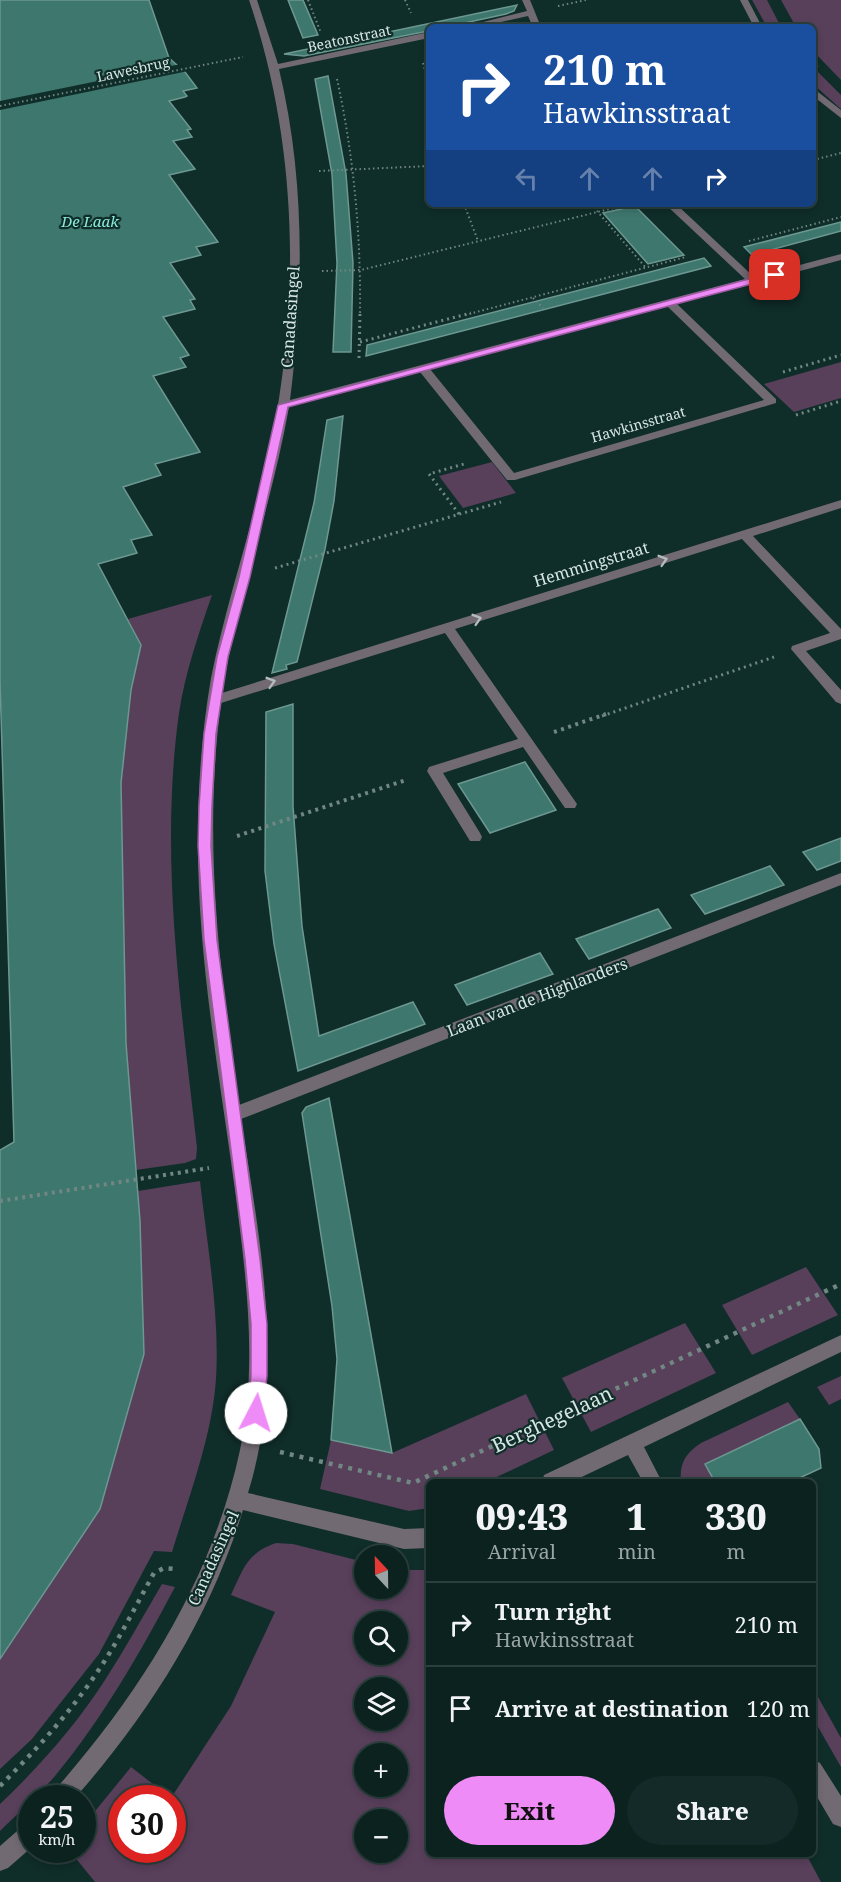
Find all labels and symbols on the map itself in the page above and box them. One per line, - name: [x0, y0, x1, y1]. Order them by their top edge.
- street label: Beatonstraat: [306, 20, 393, 56]
- street label: Lawesbrug: [95, 52, 172, 86]
- water label: De Laak: [60, 211, 119, 231]
- pin: [749, 249, 800, 300]
- street label: Canadasingel: [275, 265, 305, 369]
- street label: Hawkinsstraat: [589, 401, 687, 447]
- street label: Hemmingstraat: [531, 536, 652, 592]
- one-way arrow: [657, 555, 668, 568]
- one-way arrow: [471, 613, 482, 626]
- one-way arrow: [265, 677, 276, 689]
- street label: Laan van de Highlanders: [444, 952, 630, 1042]
- street label: Berghegelaan: [487, 1379, 617, 1459]
- position arrow: [224, 1381, 288, 1445]
- street label: Canadasingel: [182, 1507, 244, 1609]
- north arrow: [354, 1545, 408, 1599]
- speed limit sign: 30: [108, 1785, 186, 1863]

